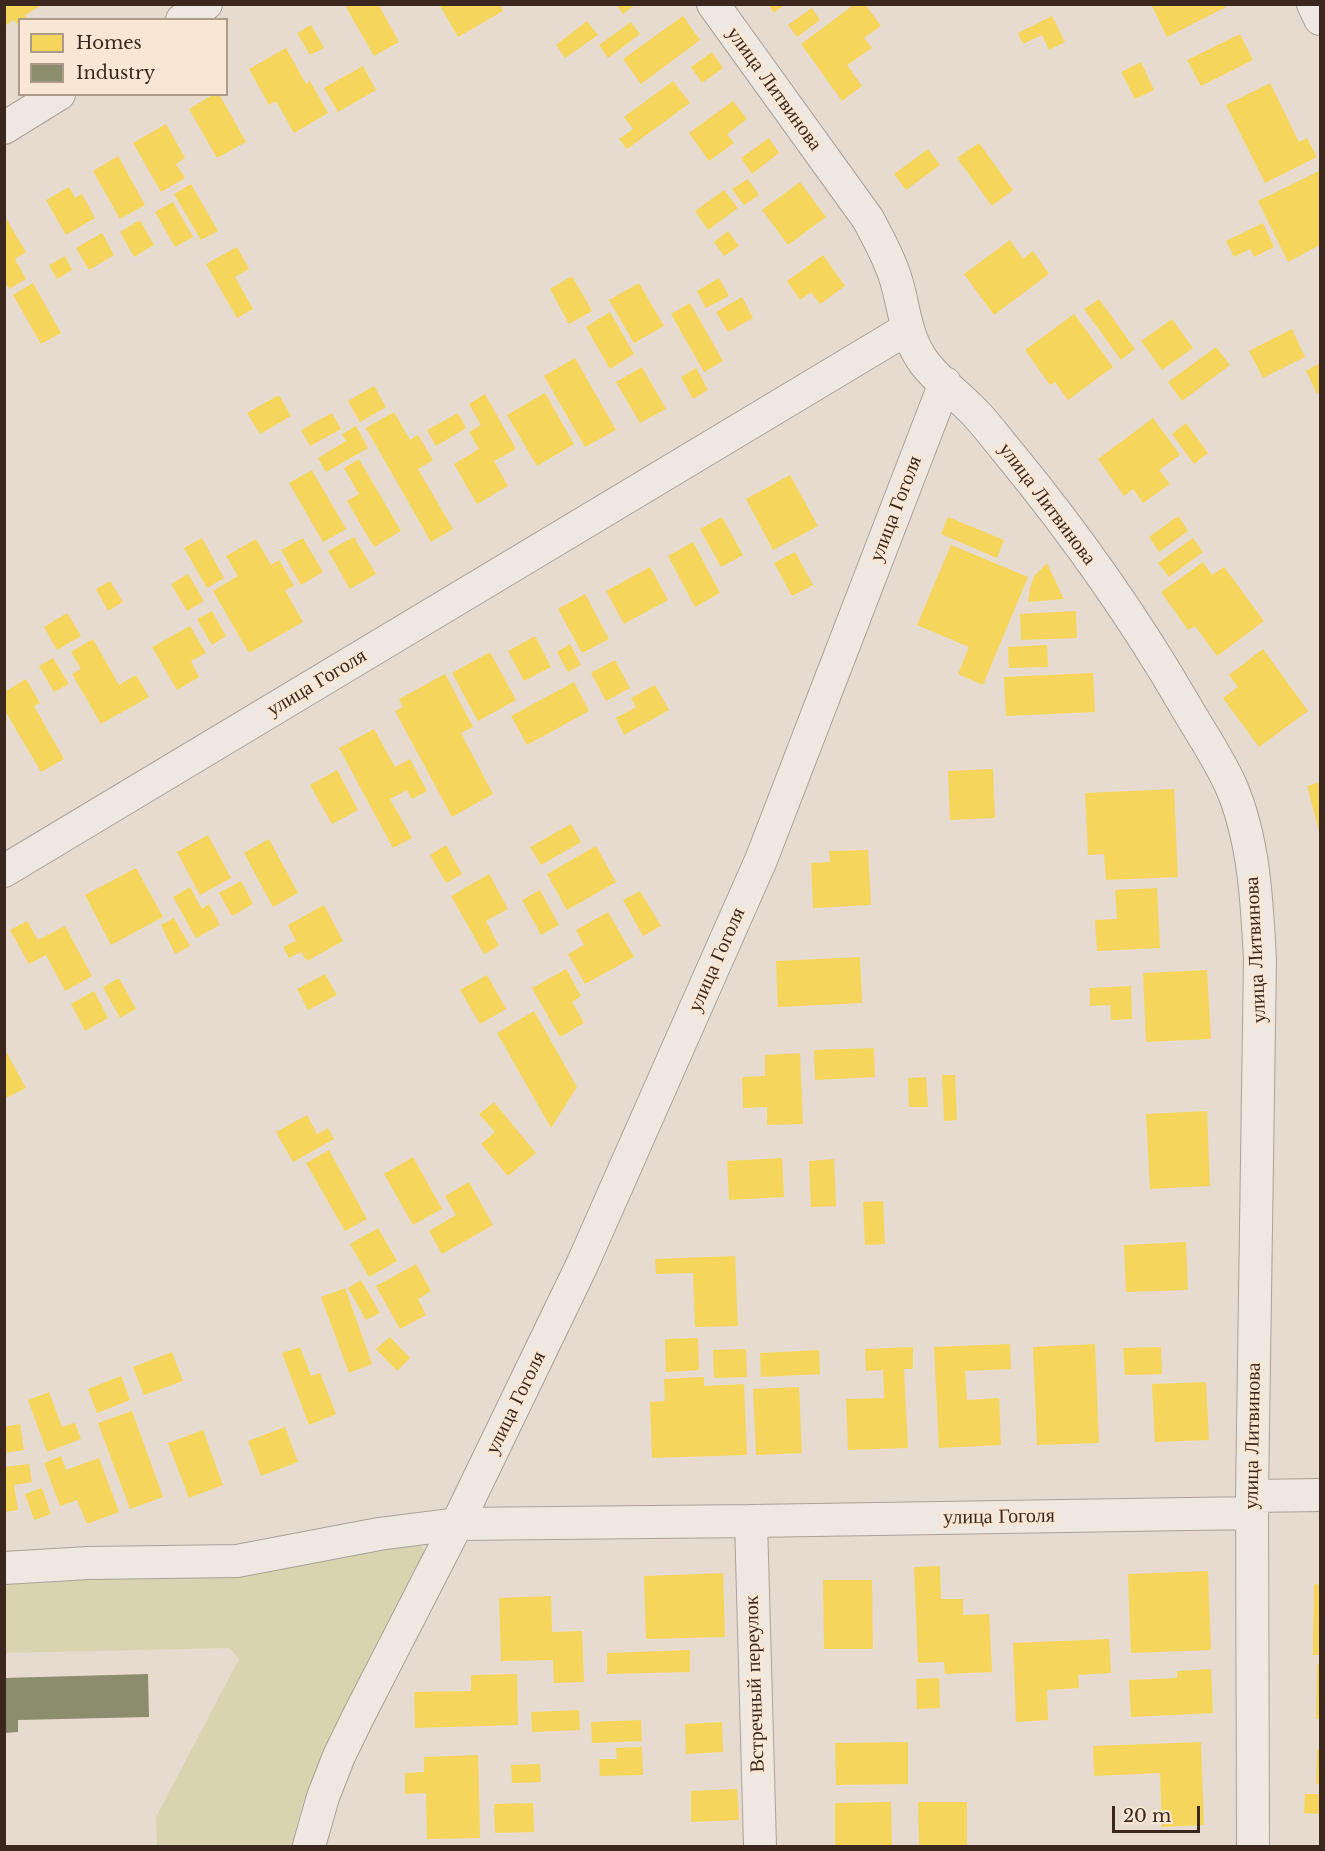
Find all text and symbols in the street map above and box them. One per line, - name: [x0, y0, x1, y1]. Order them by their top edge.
- legend: [18, 18, 228, 96]
- street label: улица Литвинова: [721, 22, 827, 156]
- text: Homes: [76, 32, 142, 54]
- text: Industry: [76, 62, 155, 84]
- street label: улица Литвинова: [993, 438, 1101, 570]
- street label: улица Гоголя: [865, 453, 927, 565]
- street label: улица Гоголя: [263, 644, 371, 722]
- street label: улица Литвинова: [1240, 876, 1272, 1024]
- street label: улица Гоголя: [683, 904, 751, 1016]
- street label: улица Гоголя: [481, 1348, 551, 1458]
- street label: улица Литвинова: [1240, 1362, 1266, 1510]
- street label: улица Гоголя: [943, 1504, 1055, 1530]
- street label: Встречный переулок: [740, 1595, 770, 1773]
- scale bar: [1115, 1794, 1204, 1832]
- text: 20 m: [1123, 1805, 1171, 1827]

